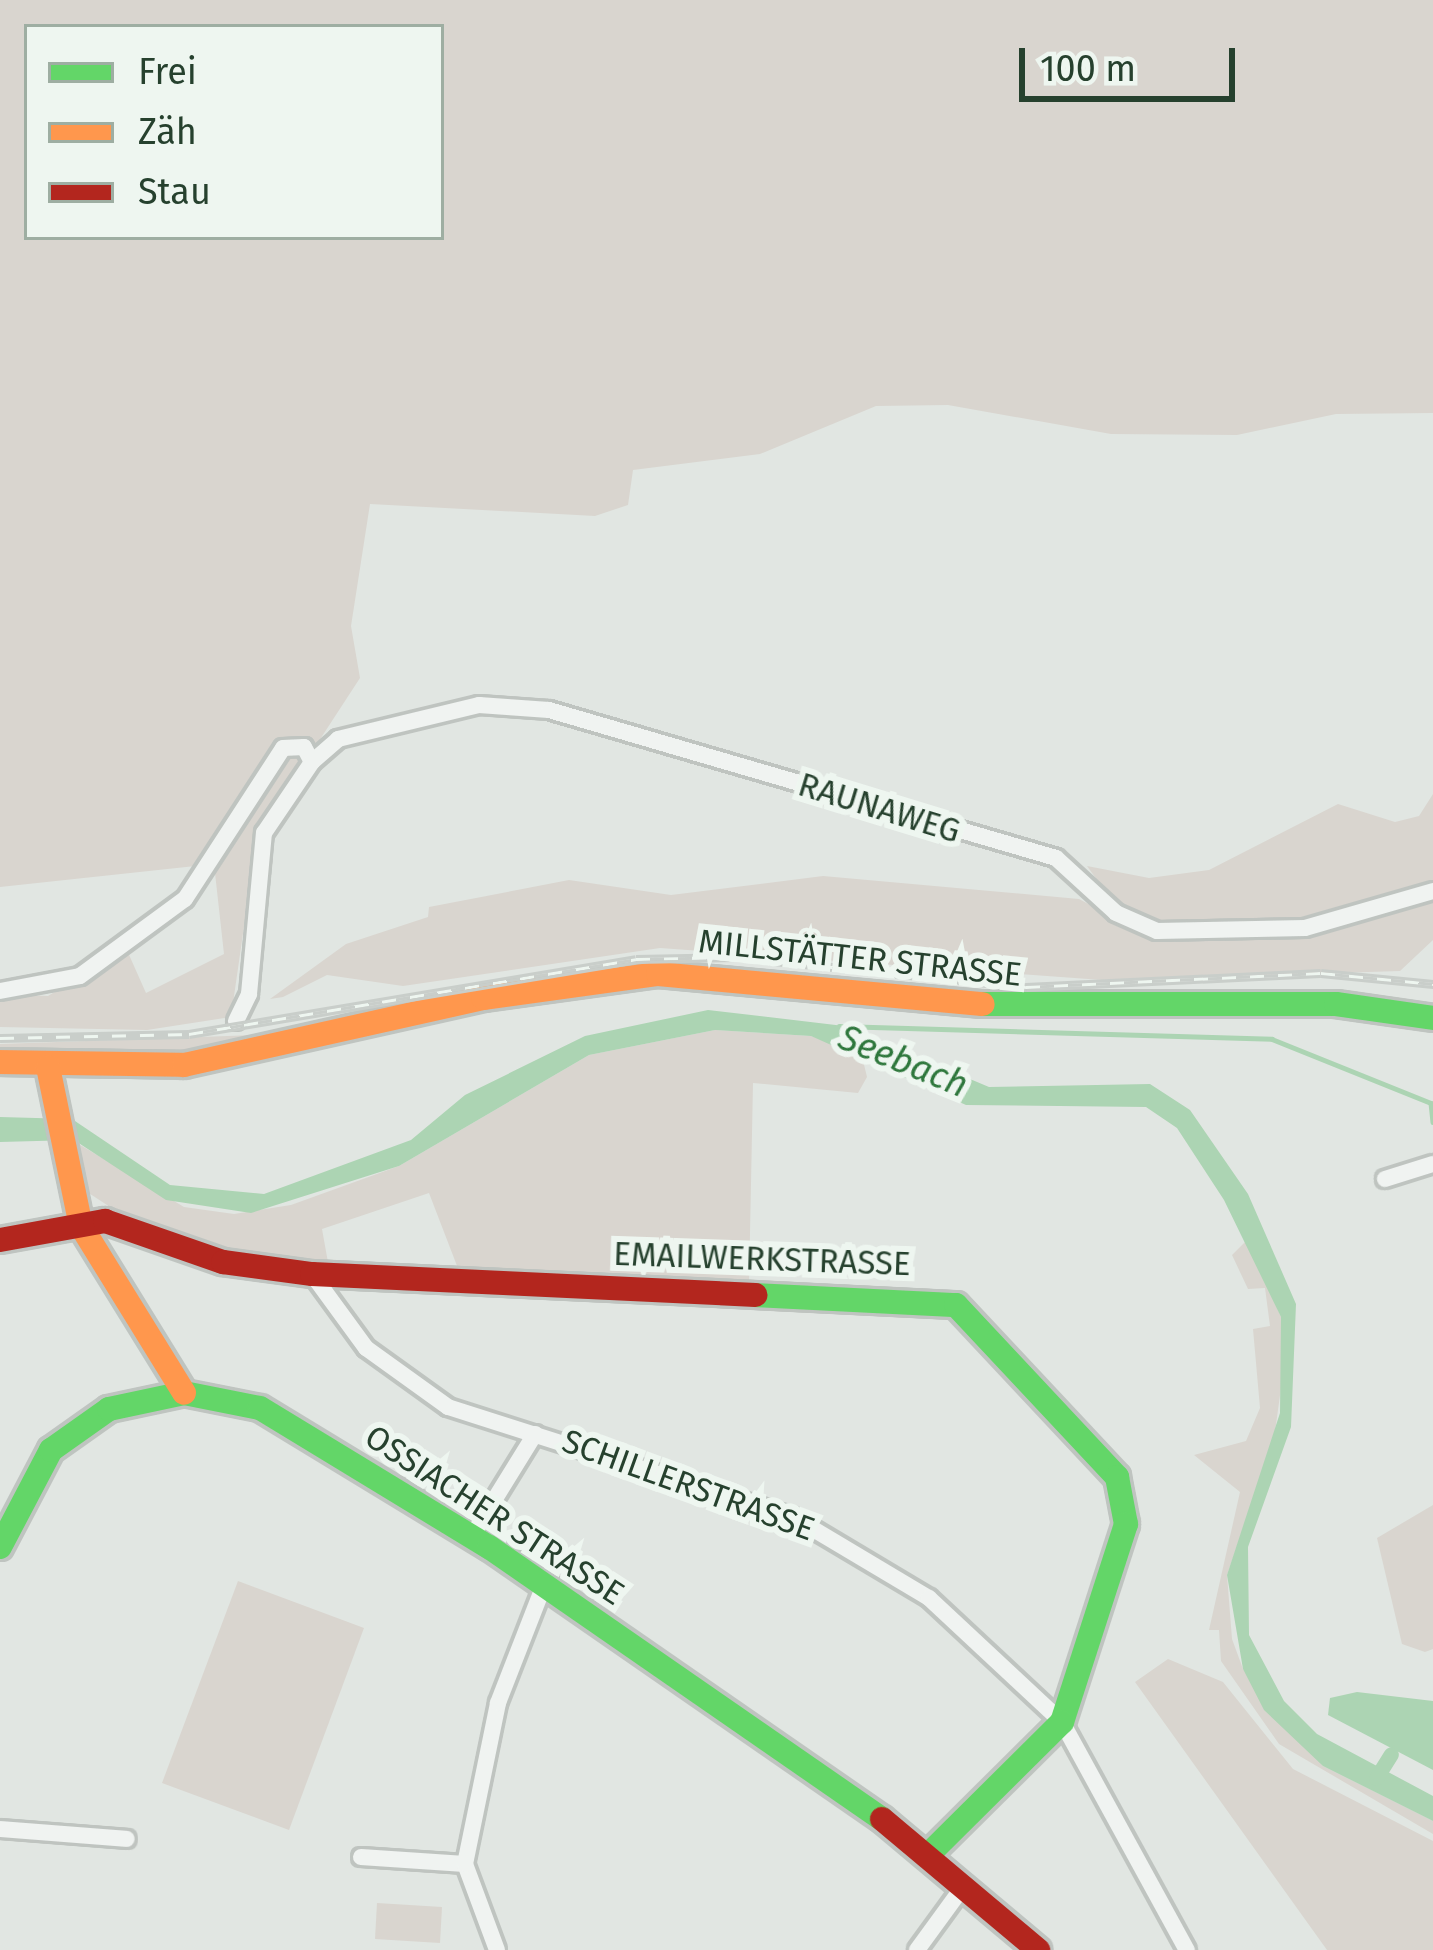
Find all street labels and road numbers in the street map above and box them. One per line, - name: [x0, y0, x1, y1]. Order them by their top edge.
- street label: RAUNAWEG: [793, 766, 965, 852]
- street label: MILLSTÄTTER STRASSE: [697, 922, 1023, 996]
- street label: EMAILWERKSTRASSE: [613, 1235, 911, 1285]
- street label: OSSIACHER STRASSE: [357, 1418, 631, 1614]
- street label: SCHILLERSTRASSE: [557, 1422, 819, 1550]

